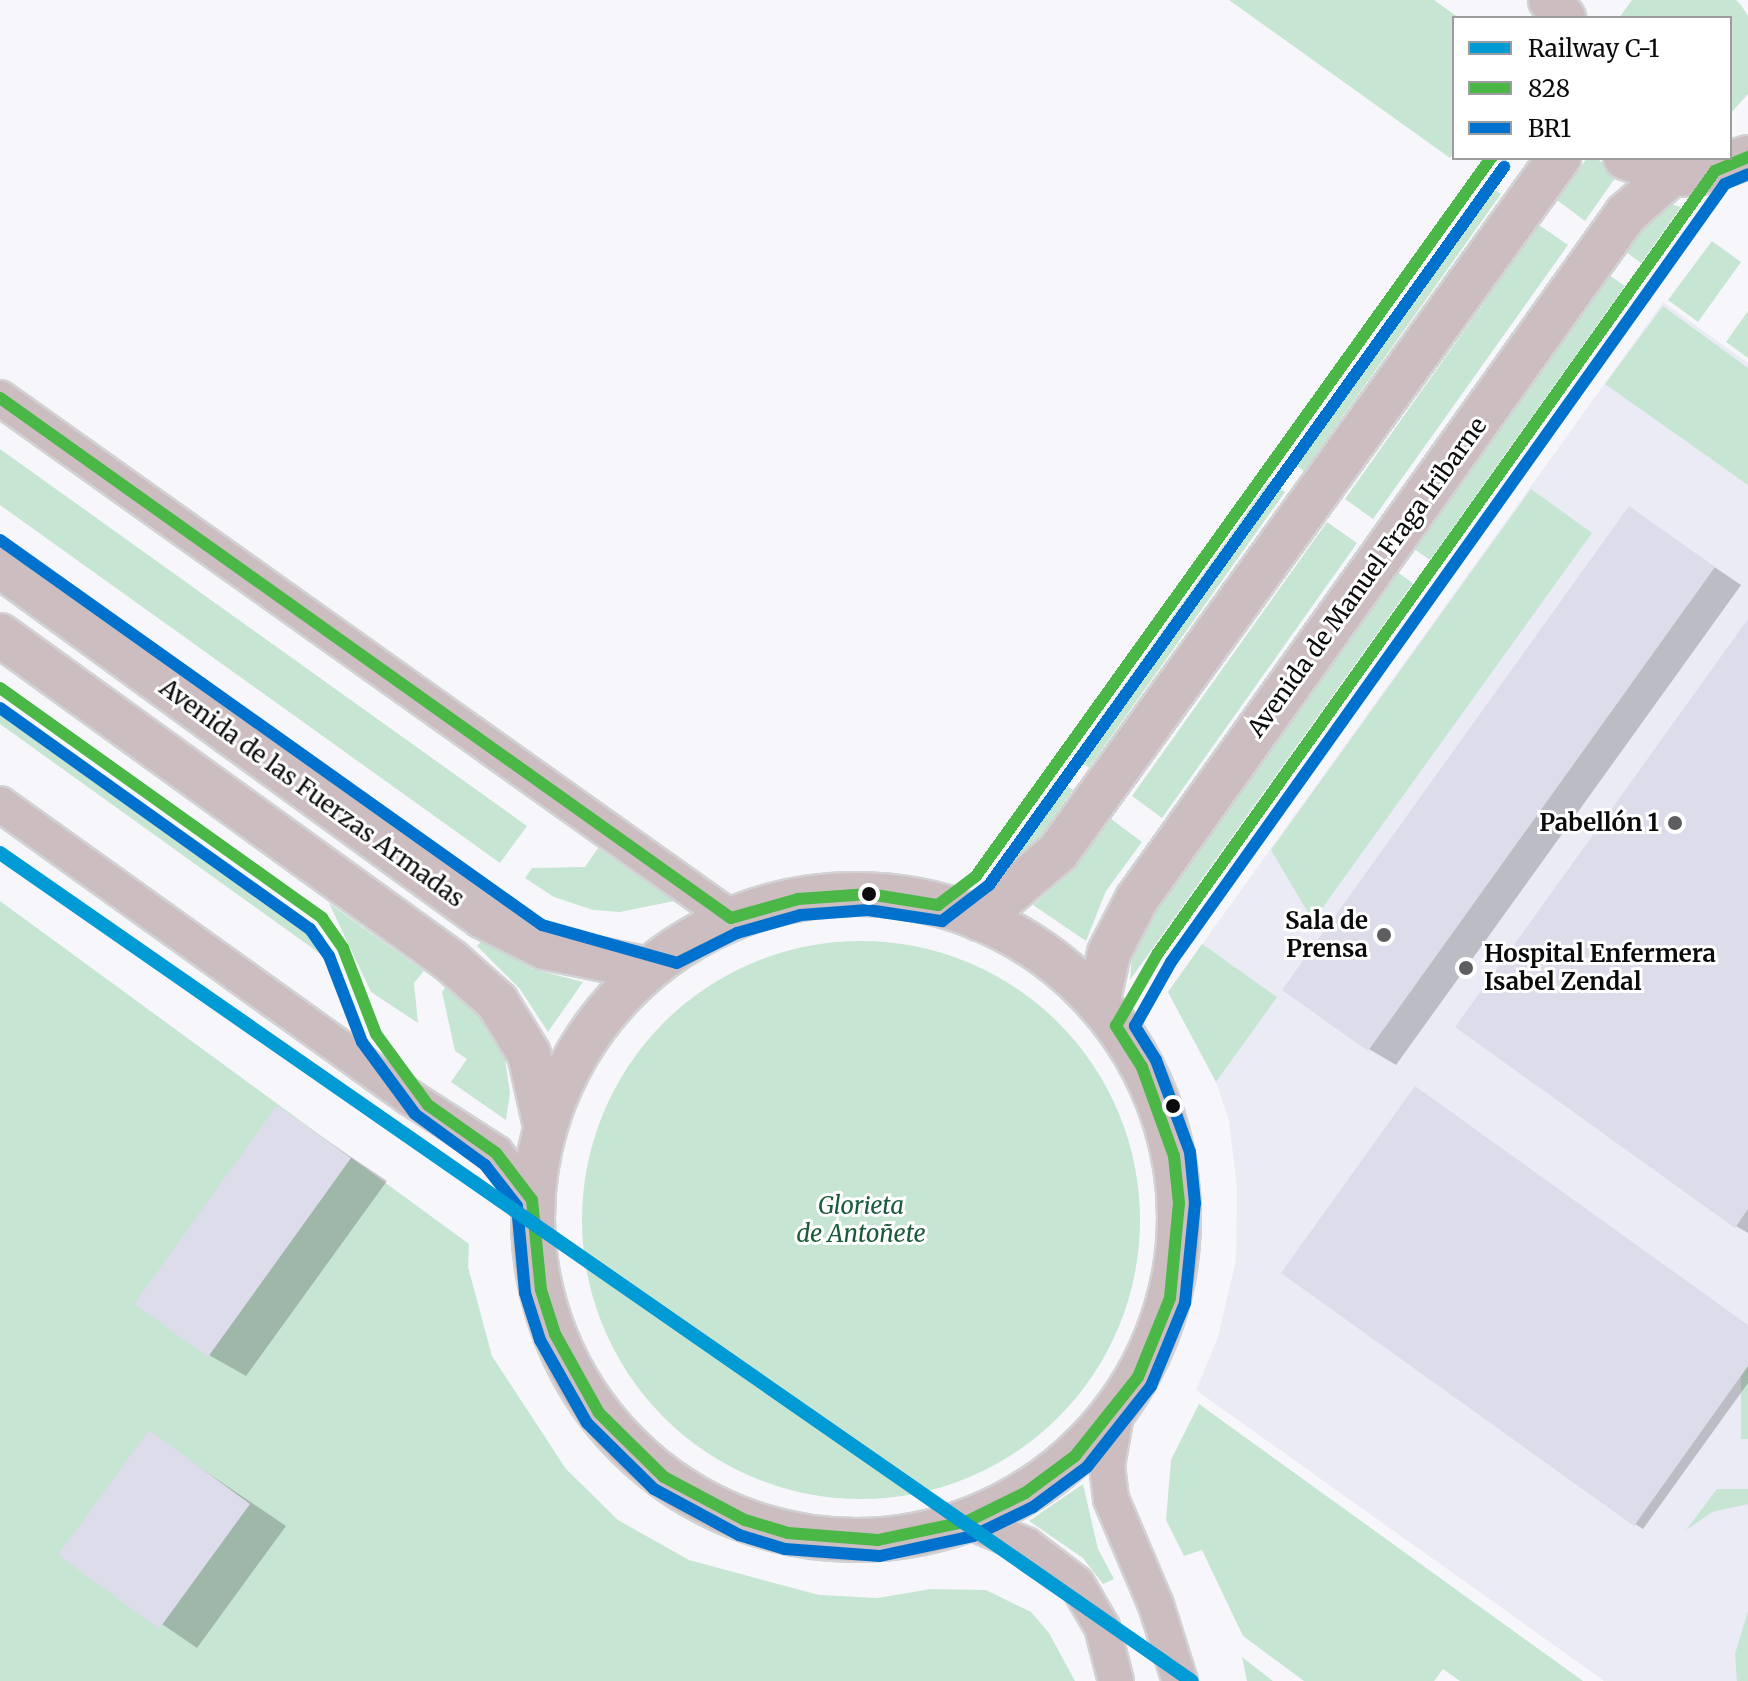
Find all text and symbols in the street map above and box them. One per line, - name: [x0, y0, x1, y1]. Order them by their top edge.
- legend: [1452, 16, 1732, 160]
- text: Railway C-1: [1528, 33, 1659, 64]
- text: 828: [1528, 73, 1570, 104]
- text: BR1: [1528, 113, 1571, 144]
- street label: Avenida de Manuel Fraga Iribarne: [1241, 412, 1493, 742]
- street label: Avenida de las Fuerzas Armadas: [154, 673, 470, 913]
- place label: Pabellón 1: [1539, 809, 1659, 837]
- marker: Pabellón 1: [1666, 814, 1684, 832]
- unlabelled marker: [861, 886, 877, 902]
- place label: Sala de Prensa: [1285, 907, 1368, 963]
- marker: Sala de Prensa: [1375, 926, 1393, 944]
- place label: Hospital Enfermera Isabel Zendal: [1484, 940, 1716, 996]
- marker: Hospital Enfermera Isabel Zendal: [1455, 957, 1477, 979]
- unlabelled marker: [1165, 1098, 1181, 1114]
- park label: Glorieta de Antoñete: [796, 1192, 926, 1248]

